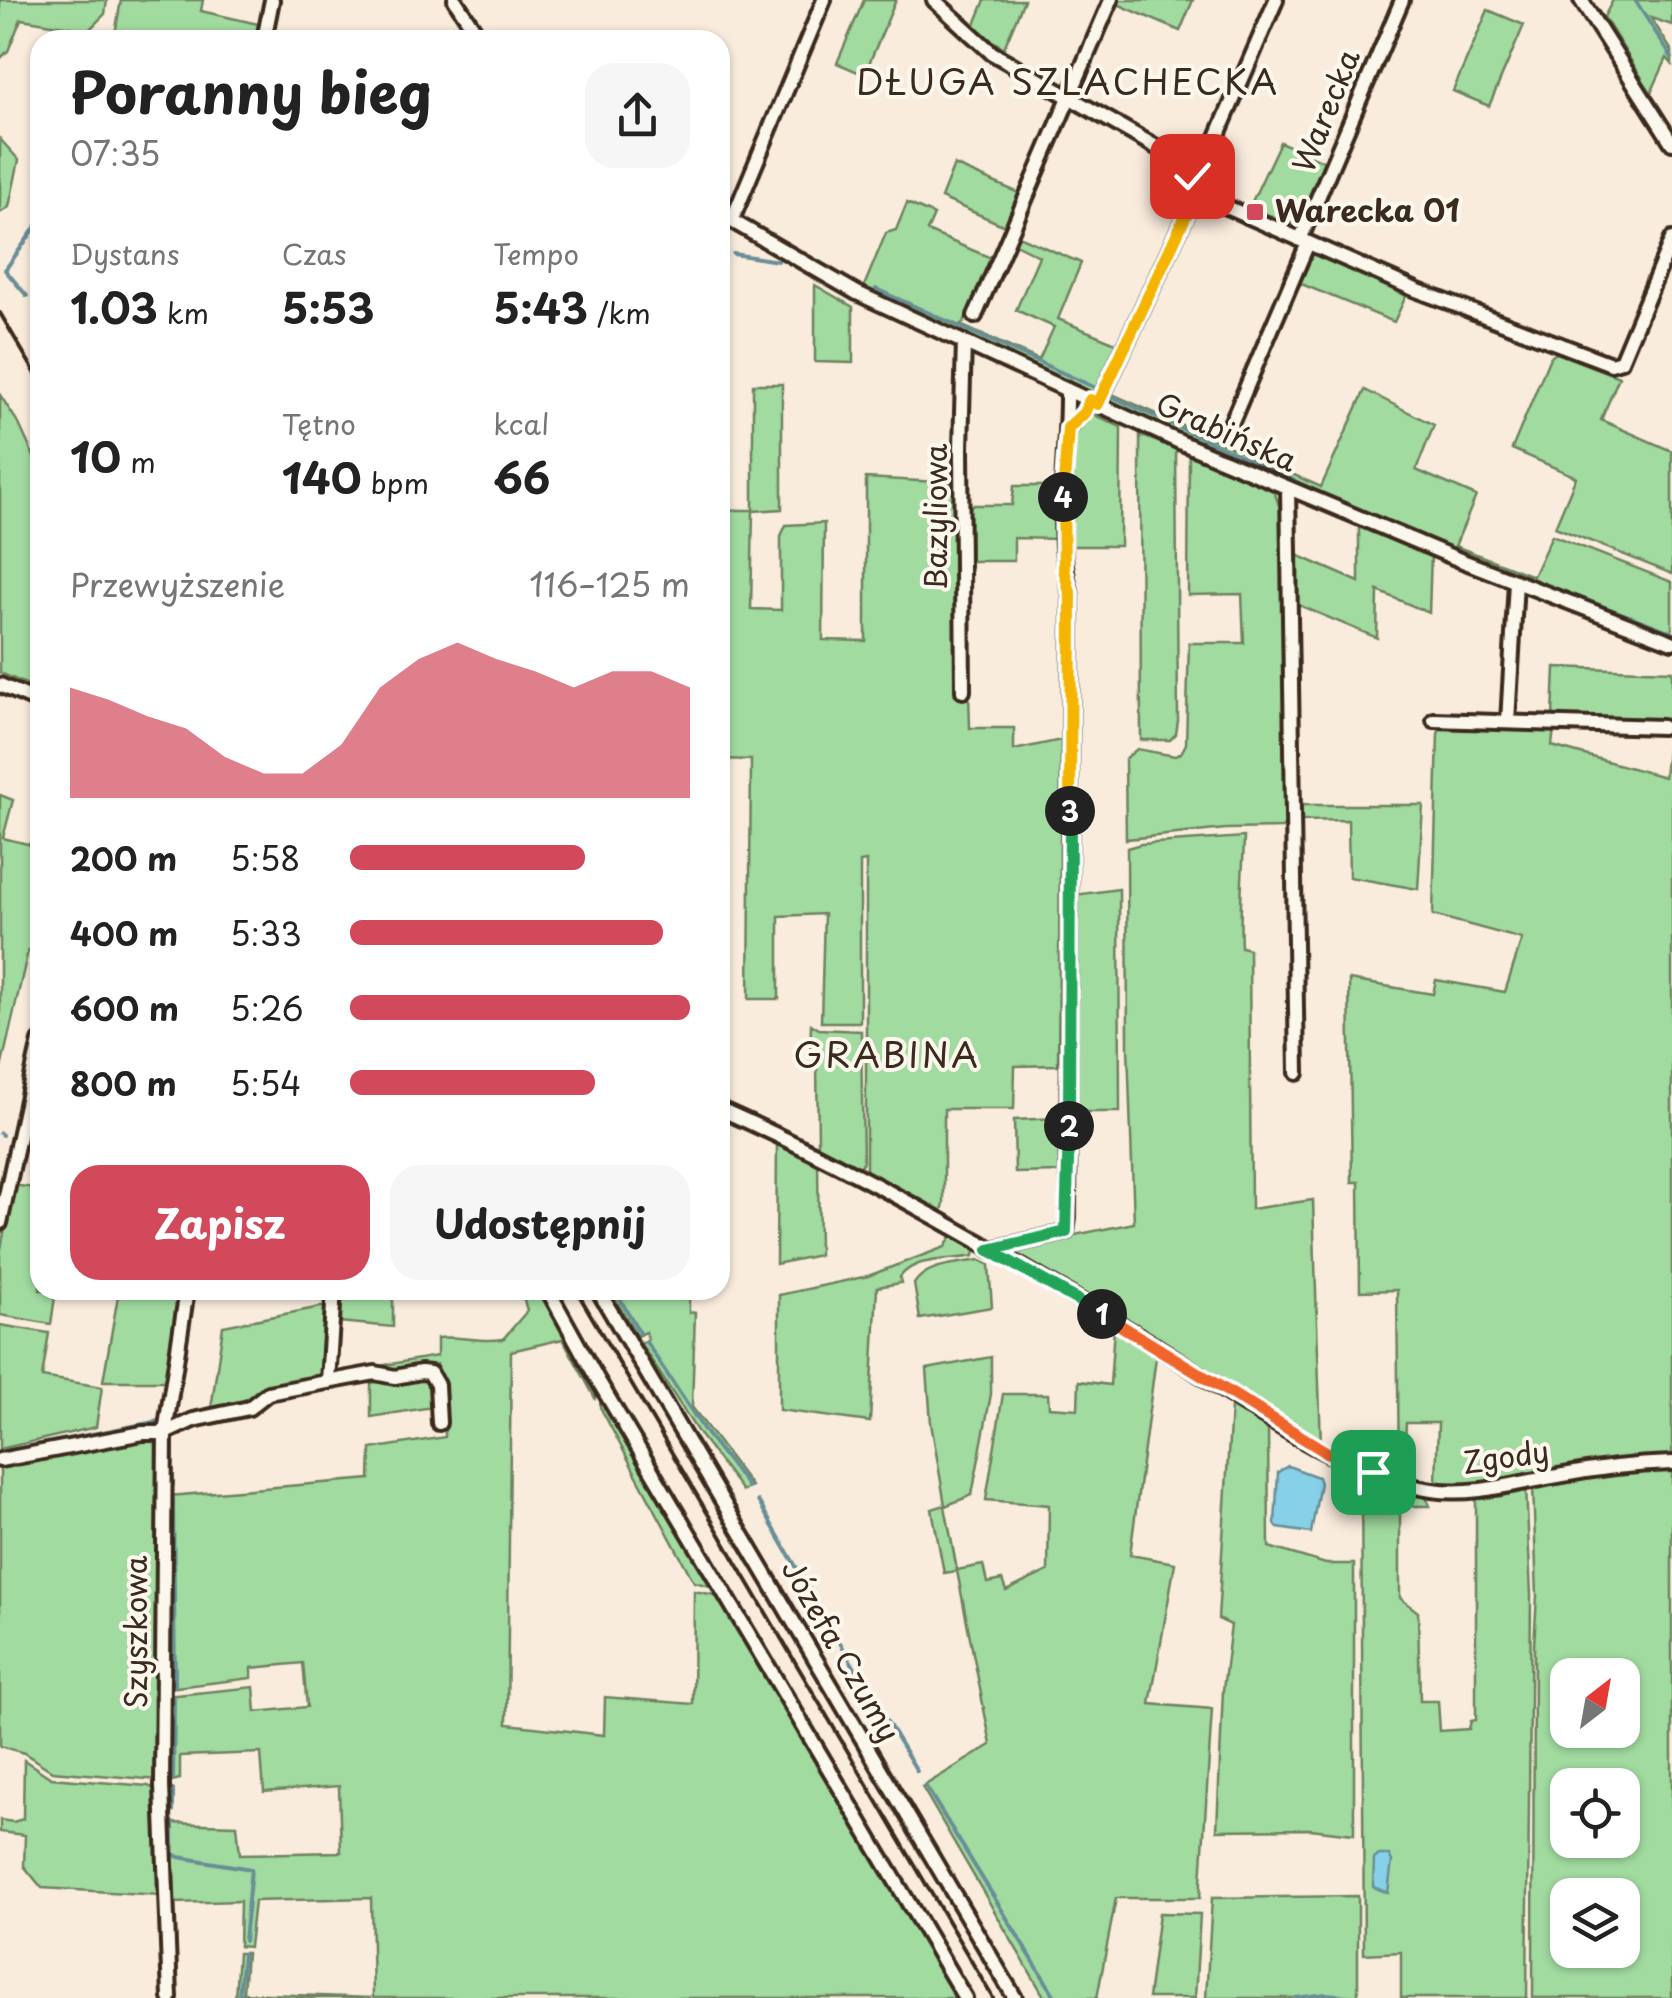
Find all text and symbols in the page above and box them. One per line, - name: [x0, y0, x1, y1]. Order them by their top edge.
- street label: Warecka: [1280, 42, 1370, 178]
- text: Poranny bieg: [70, 50, 432, 133]
- district label: DŁUGA SZLACHECKA: [856, 54, 1280, 107]
- button: share: [585, 63, 690, 168]
- text: 07:35: [70, 129, 160, 177]
- pin: [1150, 134, 1235, 219]
- icon: check: [1165, 149, 1220, 204]
- place label: Warecka 01: [1275, 187, 1460, 232]
- marker: Warecka 01: [1244, 201, 1266, 223]
- text: Dystans: [70, 232, 179, 275]
- text: Czas: [282, 232, 347, 275]
- text: Tempo: [493, 232, 579, 275]
- text: 1.03: [70, 275, 158, 338]
- text: 5:53: [282, 275, 374, 338]
- text: 5:43: [493, 275, 588, 338]
- text: km: [158, 291, 209, 334]
- text: /km: [588, 291, 651, 334]
- street label: Grabińska: [1149, 380, 1305, 482]
- text: Tętno: [282, 402, 356, 445]
- text: kcal: [493, 402, 549, 445]
- text: 10: [70, 424, 121, 487]
- text: m: [121, 440, 156, 483]
- street label: Bazyliowa: [912, 443, 957, 591]
- text: 140: [282, 445, 362, 508]
- text: 66: [493, 445, 550, 508]
- text: bpm: [362, 461, 429, 504]
- pin: 4: [1038, 472, 1088, 522]
- text: 4: [1053, 475, 1073, 518]
- text: Przewyższenie: [70, 560, 285, 608]
- text: 116–125 m: [529, 560, 690, 608]
- pin: 3: [1045, 786, 1095, 836]
- text: 3: [1061, 789, 1079, 832]
- text: 200 m: [70, 834, 177, 882]
- text: 5:58: [230, 834, 300, 882]
- text: 400 m: [70, 909, 178, 957]
- text: 5:33: [230, 909, 302, 957]
- text: 600 m: [70, 984, 179, 1032]
- text: 5:26: [230, 984, 304, 1032]
- district label: GRABINA: [793, 1027, 981, 1080]
- text: 800 m: [70, 1059, 177, 1107]
- text: 5:54: [230, 1059, 301, 1107]
- pin: 2: [1044, 1101, 1094, 1151]
- text: 2: [1059, 1104, 1079, 1147]
- button: Zapisz: [70, 1165, 370, 1280]
- button: Udostępnij: [390, 1165, 690, 1280]
- pin: 1: [1077, 1289, 1127, 1339]
- text: 1: [1095, 1292, 1109, 1335]
- street label: Zgody: [1460, 1427, 1552, 1484]
- pin: [1331, 1430, 1416, 1515]
- icon: arrive: [1346, 1445, 1401, 1500]
- street label: Józefa Czumy: [772, 1550, 913, 1749]
- street label: Szyszkowa: [112, 1555, 157, 1708]
- north arrow: [1550, 1658, 1640, 1748]
- map controls: [1550, 1658, 1640, 1968]
- button: locate: [1550, 1768, 1640, 1858]
- button: layers: [1550, 1878, 1640, 1968]

